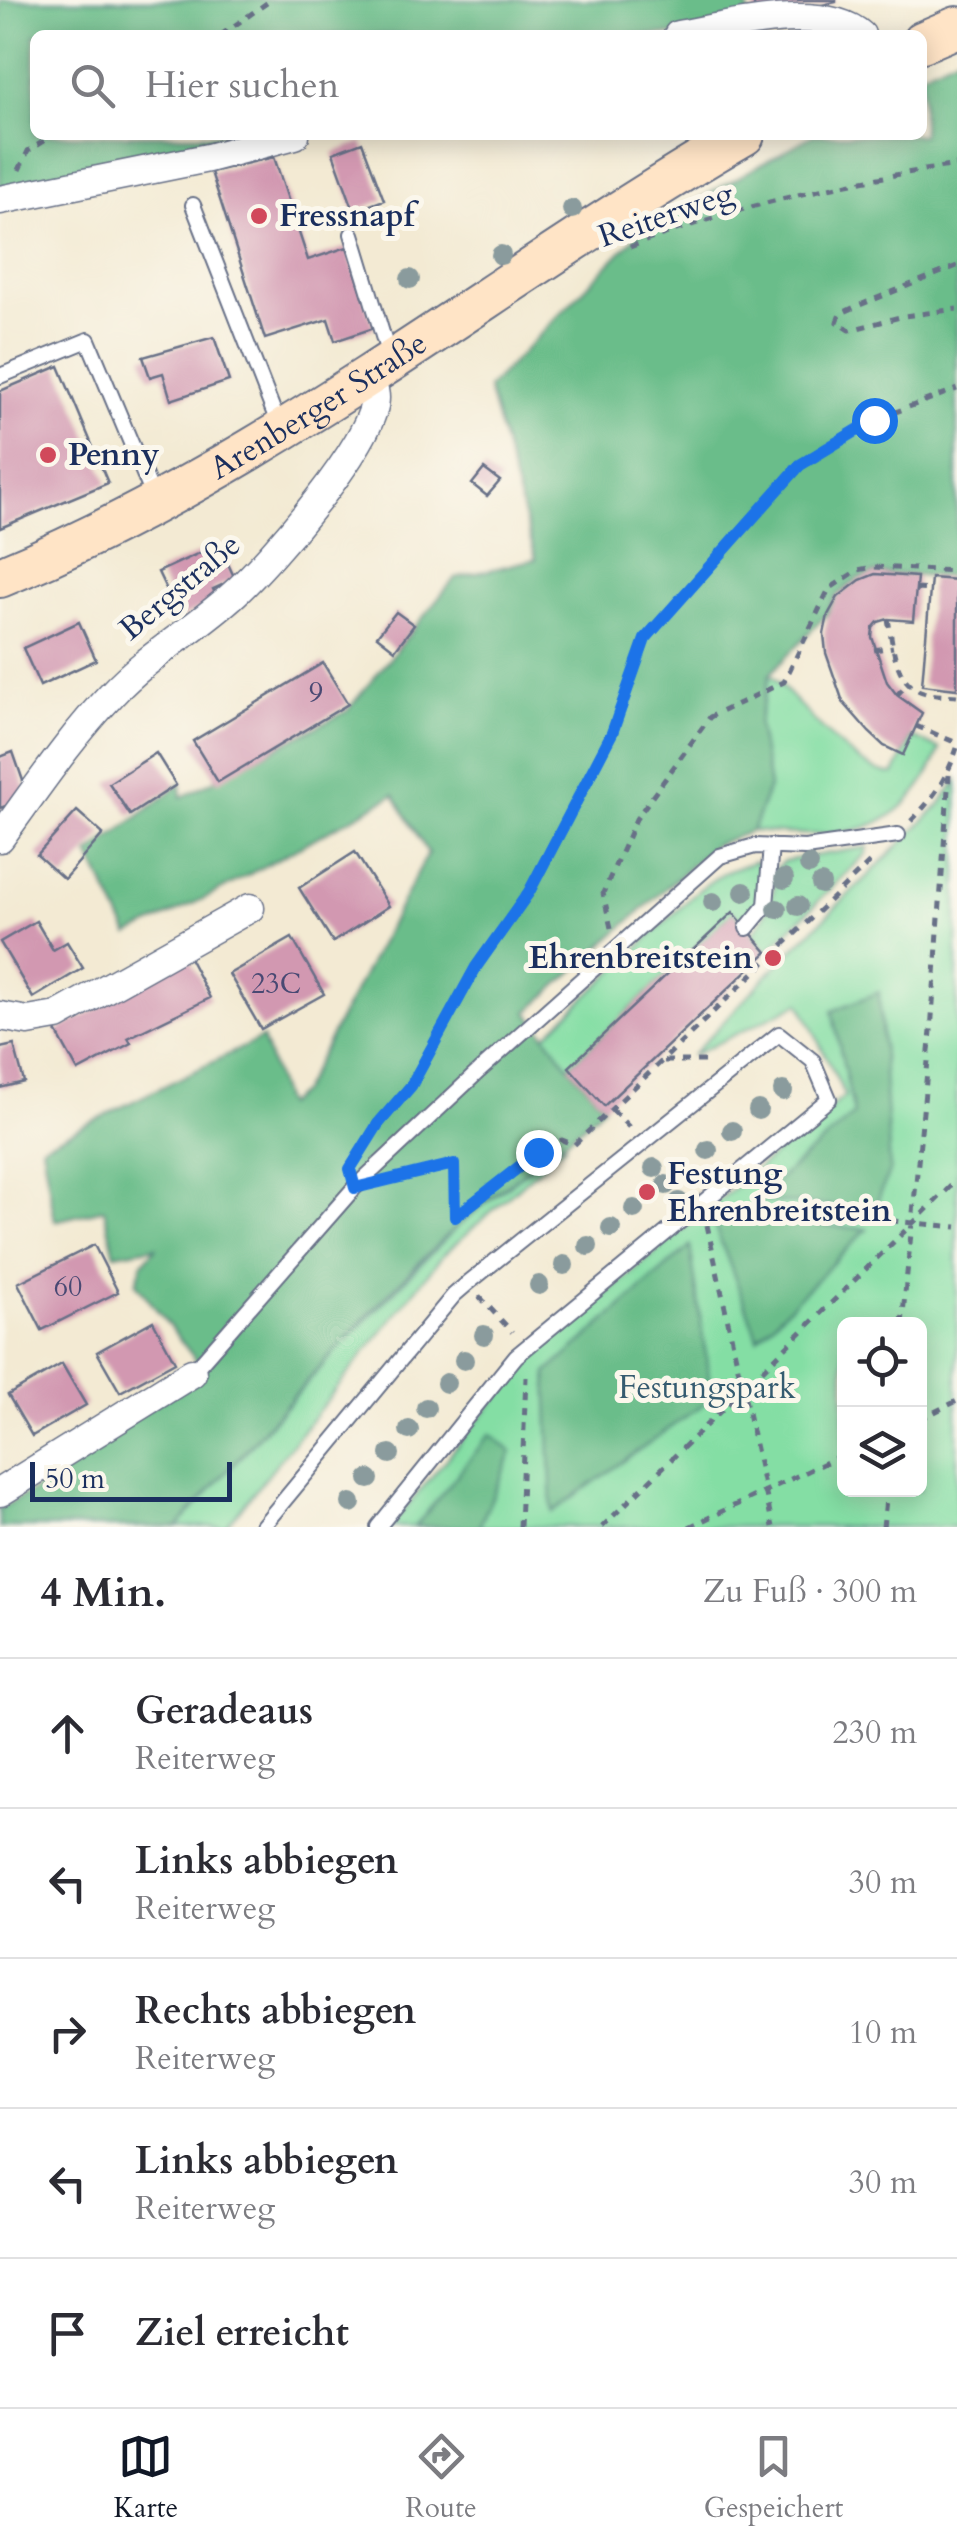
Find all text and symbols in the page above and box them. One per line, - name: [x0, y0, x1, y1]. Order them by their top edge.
- search box: [30, 30, 927, 140]
- icon: search: [65, 58, 120, 113]
- text: Hier suchen: [145, 59, 339, 111]
- street label: Reiterweg: [593, 171, 739, 259]
- place label: Fressnapf: [279, 194, 420, 238]
- marker: Fressnapf: [248, 205, 270, 227]
- street label: Arenberger Straße: [202, 322, 436, 490]
- route start: [852, 398, 898, 444]
- place label: Penny: [68, 433, 160, 477]
- marker: Penny: [37, 444, 59, 466]
- street label: Bergstraße: [110, 523, 250, 651]
- house number: 9: [309, 674, 323, 712]
- place label: Ehrenbreitstein: [528, 936, 753, 980]
- marker: Ehrenbreitstein: [762, 947, 784, 969]
- house number: 23C: [251, 965, 301, 1003]
- route end: [516, 1130, 562, 1176]
- place label: Festung Ehrenbreitstein: [667, 1152, 892, 1233]
- marker: Festung Ehrenbreitstein: [636, 1181, 658, 1203]
- house number: 60: [54, 1268, 82, 1306]
- map controls: [837, 1317, 927, 1497]
- button: locate: [837, 1317, 927, 1407]
- park label: Festungspark: [618, 1366, 796, 1410]
- button: layers: [837, 1407, 927, 1497]
- scale bar: [30, 1457, 232, 1502]
- text: 50 m: [45, 1460, 105, 1498]
- text: 4 Min.: [40, 1564, 166, 1621]
- text: Zu Fuß · 300 m: [703, 1570, 917, 1614]
- text: Geradeaus: [135, 1685, 313, 1737]
- icon: ahead: [40, 1706, 95, 1761]
- text: 230 m: [832, 1711, 917, 1755]
- text: Reiterweg: [135, 1737, 275, 1781]
- text: Links abbiegen: [135, 1835, 398, 1887]
- icon: left: [40, 1856, 95, 1911]
- text: 30 m: [849, 1861, 917, 1905]
- text: Reiterweg: [135, 1887, 275, 1931]
- text: Rechts abbiegen: [135, 1985, 416, 2037]
- icon: right: [40, 2006, 95, 2061]
- text: 10 m: [849, 2011, 917, 2055]
- text: Reiterweg: [135, 2037, 275, 2081]
- text: Links abbiegen: [135, 2135, 398, 2187]
- icon: left: [40, 2156, 95, 2211]
- text: 30 m: [849, 2161, 917, 2205]
- text: Reiterweg: [135, 2187, 275, 2231]
- icon: arrive: [40, 2306, 95, 2361]
- text: Ziel erreicht: [135, 2307, 349, 2359]
- tab: Karte: [114, 2429, 178, 2527]
- tab: Route: [405, 2429, 477, 2527]
- tab: Gespeichert: [704, 2429, 843, 2527]

